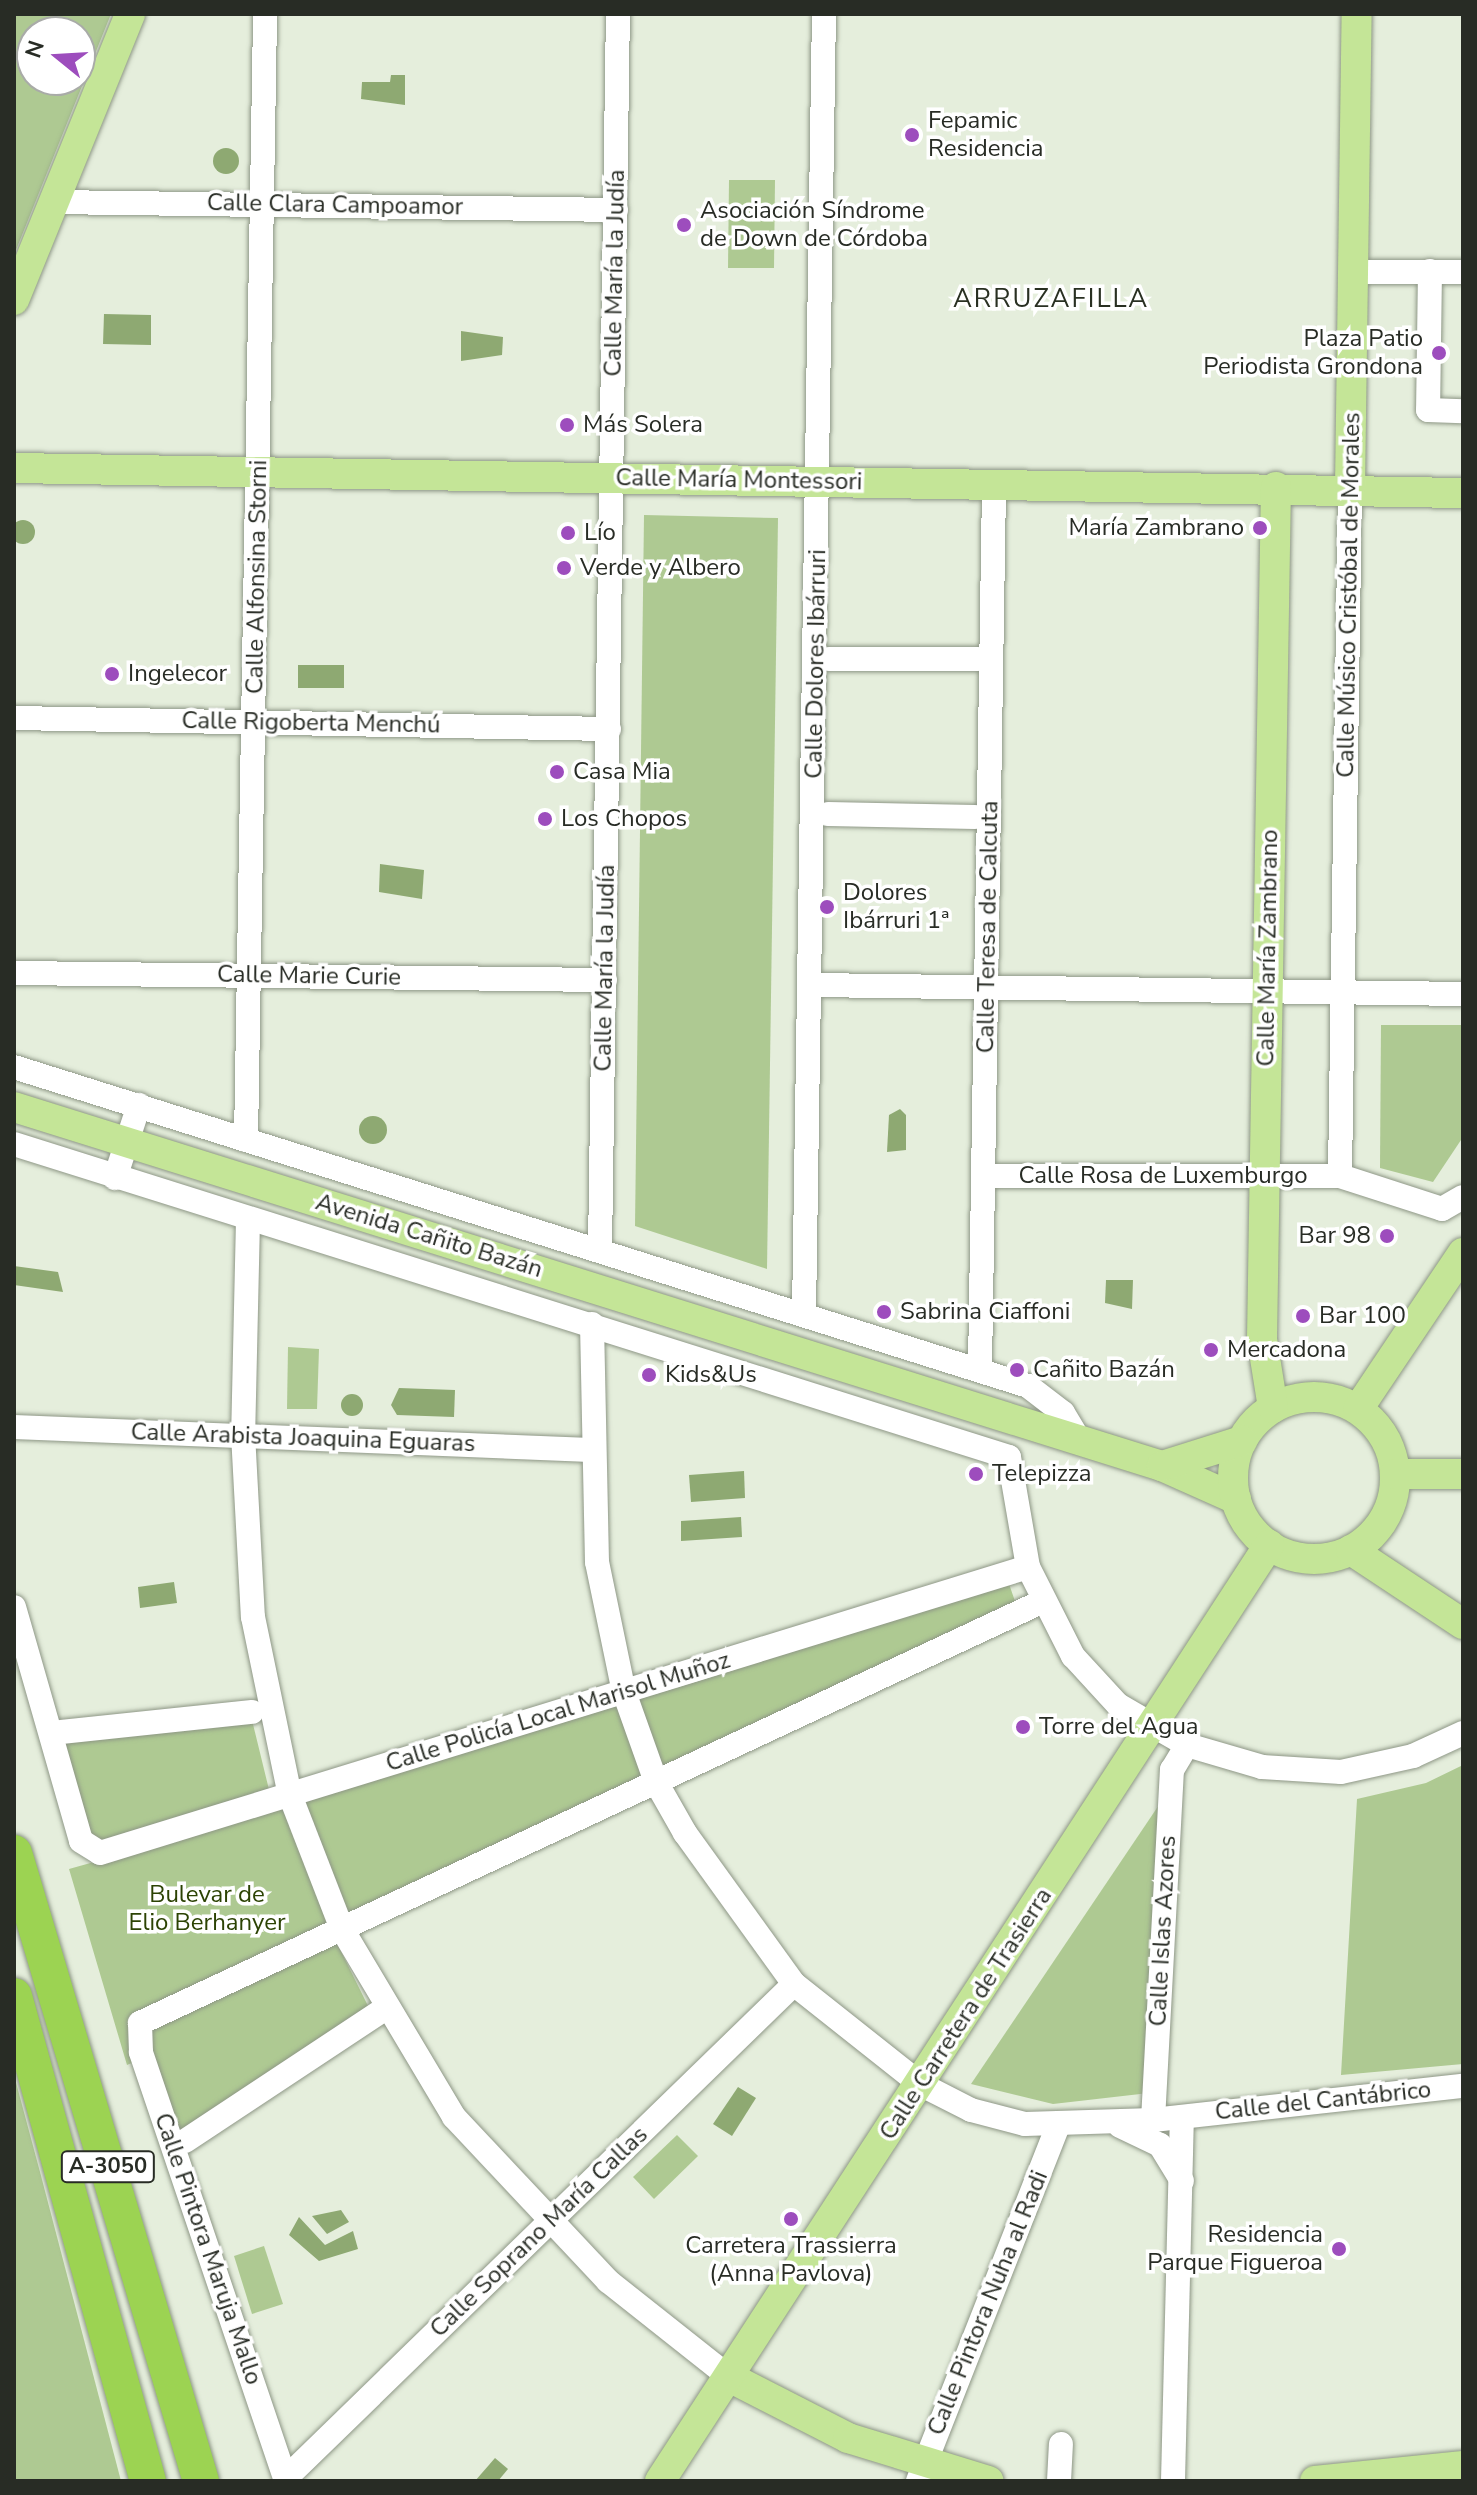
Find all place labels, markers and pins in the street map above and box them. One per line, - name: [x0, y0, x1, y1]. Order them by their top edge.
- place label: Fepamic Residencia: [928, 107, 1043, 163]
- marker: Fepamic Residencia: [903, 126, 921, 144]
- place label: Asociación Síndrome de Down de Córdoba: [700, 197, 928, 253]
- marker: Asociación Síndrome de Down de Córdoba: [675, 216, 693, 234]
- place label: Plaza Patio Periodista Grondona: [1203, 325, 1423, 381]
- marker: Plaza Patio Periodista Grondona: [1430, 344, 1448, 362]
- place label: Más Solera: [583, 411, 703, 439]
- marker: Más Solera: [558, 416, 576, 434]
- place label: María Zambrano: [1068, 514, 1244, 542]
- place label: Lío: [584, 519, 616, 547]
- marker: María Zambrano: [1251, 519, 1269, 537]
- marker: Lío: [559, 524, 577, 542]
- place label: Verde y Albero: [580, 554, 741, 582]
- marker: Verde y Albero: [555, 559, 573, 577]
- place label: Ingelecor: [128, 660, 227, 688]
- marker: Ingelecor: [103, 665, 121, 683]
- place label: Casa Mia: [573, 758, 671, 786]
- marker: Casa Mia: [548, 763, 566, 781]
- place label: Los Chopos: [561, 805, 687, 833]
- marker: Los Chopos: [536, 810, 554, 828]
- place label: Dolores Ibárruri 1ª: [843, 879, 949, 935]
- marker: Dolores Ibárruri 1ª: [818, 898, 836, 916]
- place label: Bar 98: [1298, 1222, 1371, 1250]
- marker: Bar 98: [1378, 1227, 1396, 1245]
- place label: Sabrina Ciaffoni: [900, 1298, 1070, 1326]
- place label: Bar 100: [1319, 1302, 1406, 1330]
- marker: Sabrina Ciaffoni: [875, 1303, 893, 1321]
- marker: Bar 100: [1294, 1307, 1312, 1325]
- place label: Mercadona: [1227, 1336, 1346, 1364]
- marker: Mercadona: [1202, 1341, 1220, 1359]
- place label: Cañito Bazán: [1033, 1356, 1175, 1384]
- place label: Kids&Us: [665, 1361, 757, 1389]
- marker: Cañito Bazán: [1008, 1361, 1026, 1379]
- marker: Kids&Us: [640, 1366, 658, 1384]
- place label: Telepizza: [992, 1460, 1092, 1488]
- marker: Telepizza: [967, 1465, 985, 1483]
- place label: Torre del Agua: [1039, 1713, 1199, 1741]
- marker: Torre del Agua: [1014, 1718, 1032, 1736]
- marker: Carretera Trassierra (Anna Pavlova): [782, 2210, 800, 2228]
- place label: Residencia Parque Figueroa: [1147, 2221, 1323, 2277]
- place label: Carretera Trassierra (Anna Pavlova): [685, 2232, 897, 2288]
- marker: Residencia Parque Figueroa: [1330, 2240, 1348, 2258]

